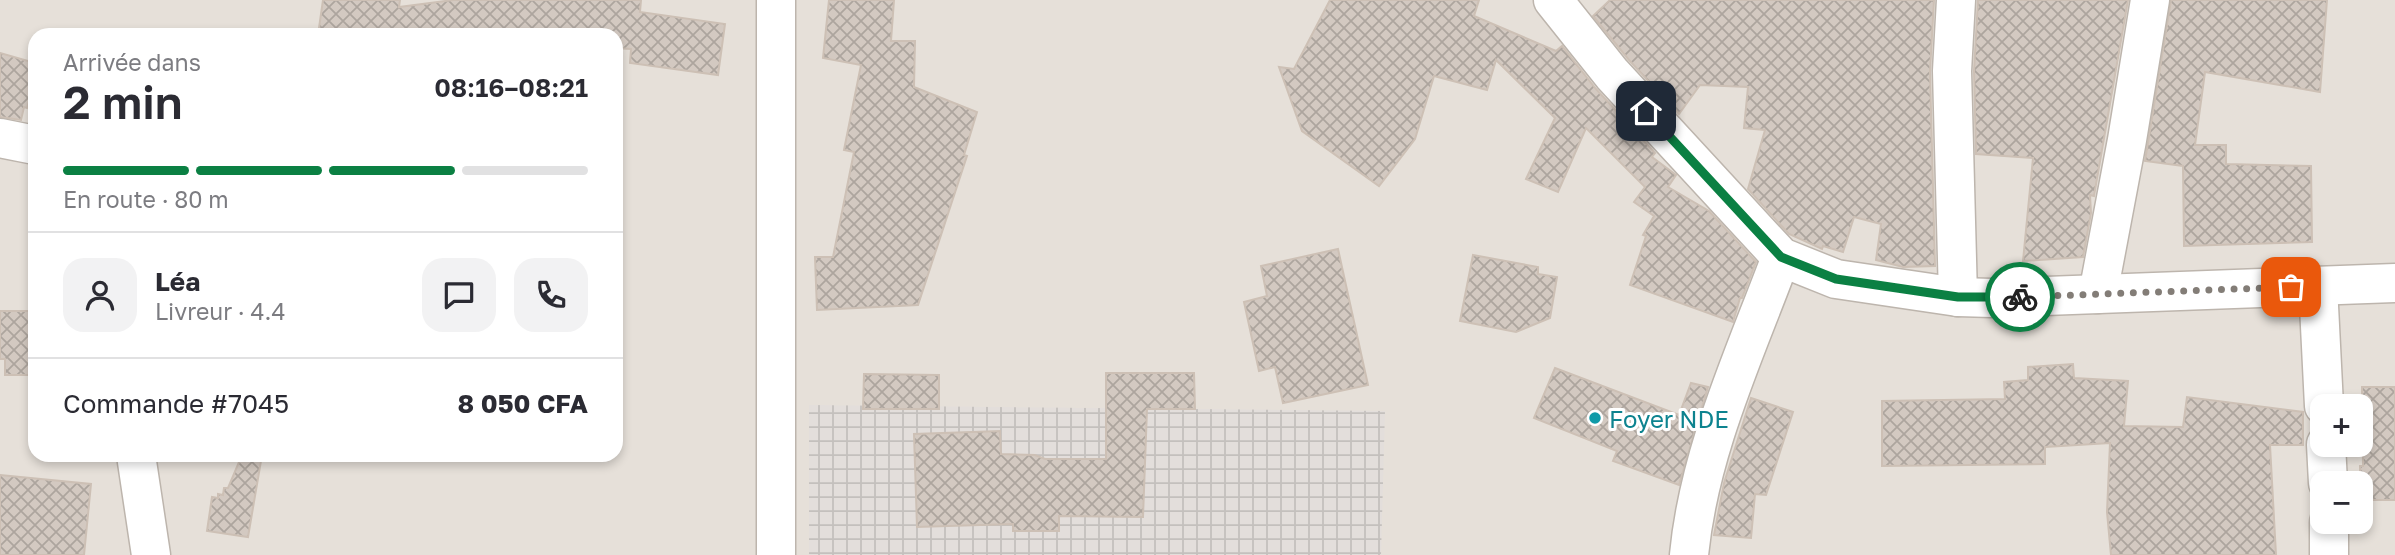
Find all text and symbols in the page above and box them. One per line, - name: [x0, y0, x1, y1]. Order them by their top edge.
- text: Arrivée dans: [63, 48, 201, 76]
- text: 08:16–08:21: [434, 72, 588, 103]
- text: 2 min: [63, 74, 183, 129]
- pin: [1616, 81, 1676, 141]
- icon: home: [1627, 92, 1665, 130]
- text: En route · 80 m: [63, 185, 229, 213]
- pin: [2261, 257, 2321, 317]
- button: person: [63, 258, 137, 332]
- button: chat: [422, 258, 496, 332]
- button: phone: [514, 258, 588, 332]
- courier: [1985, 262, 2055, 332]
- text: Léa: [155, 266, 200, 297]
- icon: bag: [2272, 268, 2310, 306]
- icon: bike: [2001, 278, 2039, 316]
- text: Livreur · 4.4: [155, 297, 285, 325]
- text: Commande #7045: [63, 388, 289, 419]
- text: 8 050 CFA: [458, 388, 588, 419]
- map controls: [2310, 394, 2373, 534]
- button: +: [2310, 394, 2373, 457]
- place label: Foyer NDE: [1609, 404, 1729, 433]
- marker: Foyer NDE: [1587, 410, 1603, 426]
- button: −: [2310, 471, 2373, 534]

